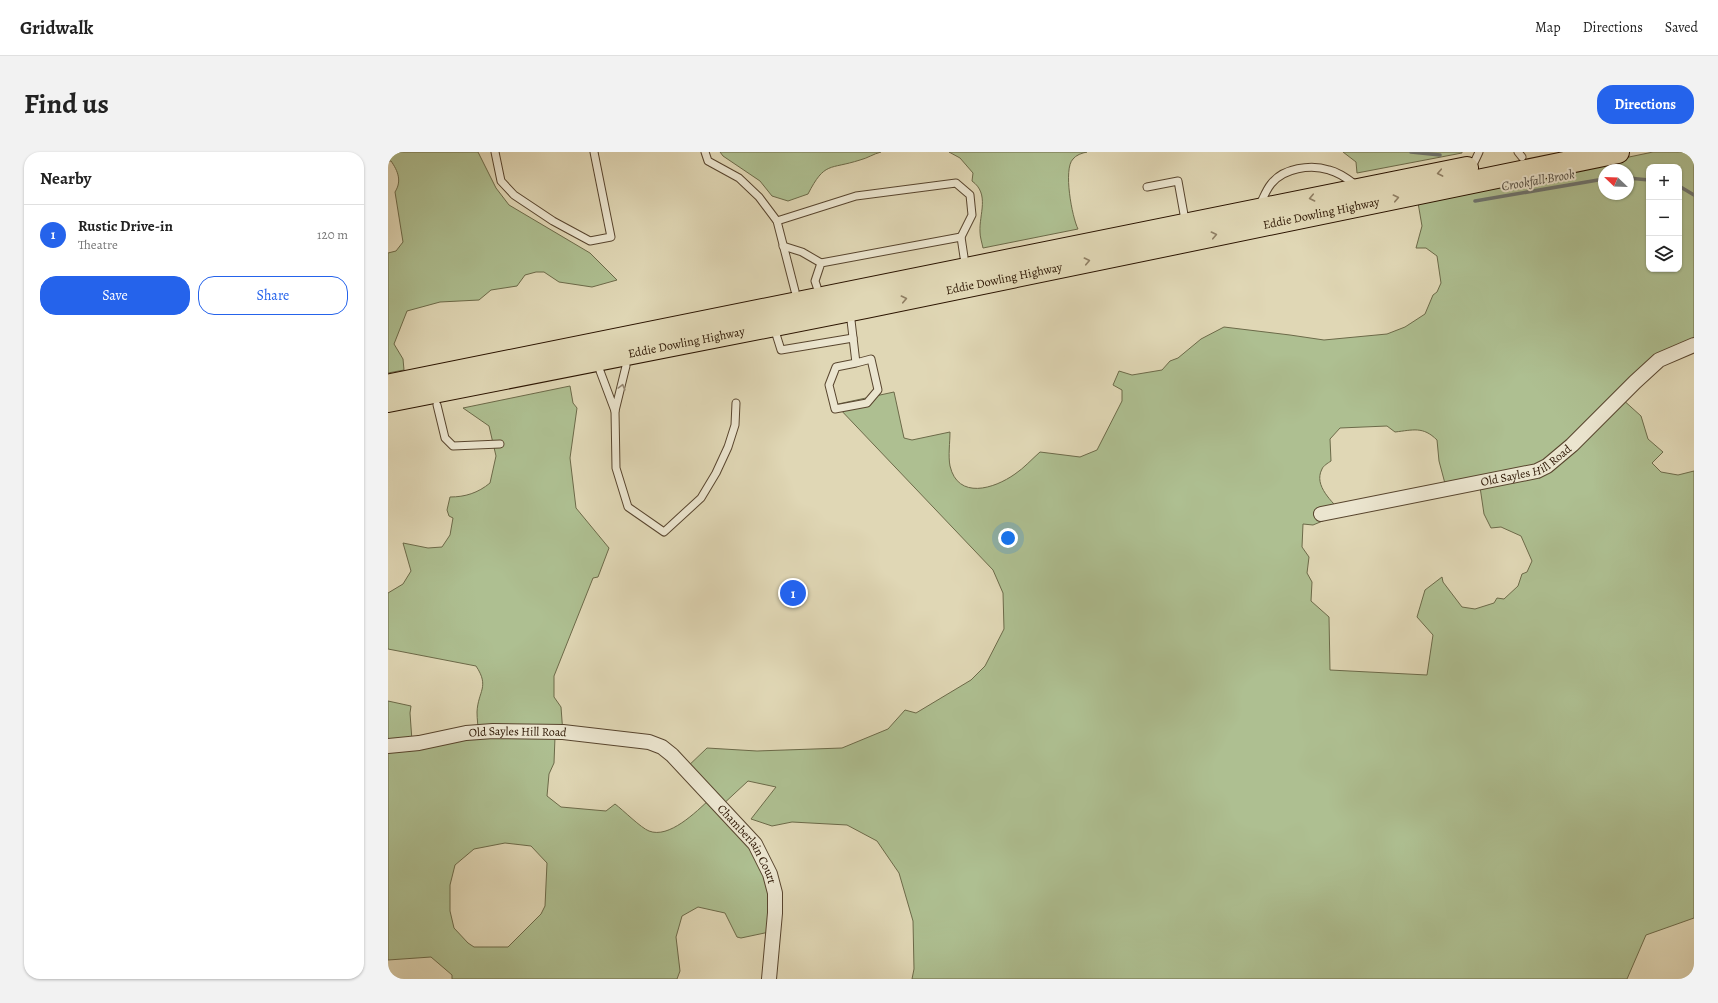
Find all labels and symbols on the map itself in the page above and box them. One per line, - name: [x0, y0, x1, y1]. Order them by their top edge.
- north arrow: [1598, 164, 1634, 200]
- water label: Crookfall Brook: [1500, 165, 1576, 195]
- one-way arrow: [1437, 169, 1443, 177]
- street label: Eddie Dowling Highway: [1262, 193, 1382, 233]
- one-way arrow: [1309, 194, 1315, 202]
- one-way arrow: [1393, 194, 1399, 203]
- one-way arrow: [1211, 232, 1217, 240]
- one-way arrow: [1083, 258, 1090, 266]
- street label: Eddie Dowling Highway: [944, 259, 1064, 298]
- one-way arrow: [901, 295, 907, 303]
- street label: Eddie Dowling Highway: [627, 323, 747, 362]
- one-way arrow: [617, 384, 625, 390]
- street label: Old Sayles Hill Road: [1479, 440, 1575, 490]
- your location: [998, 528, 1018, 548]
- pin: 1: [780, 578, 806, 608]
- street label: Old Sayles Hill Road: [468, 723, 568, 741]
- street label: Chamberlain Court: [714, 801, 780, 885]

